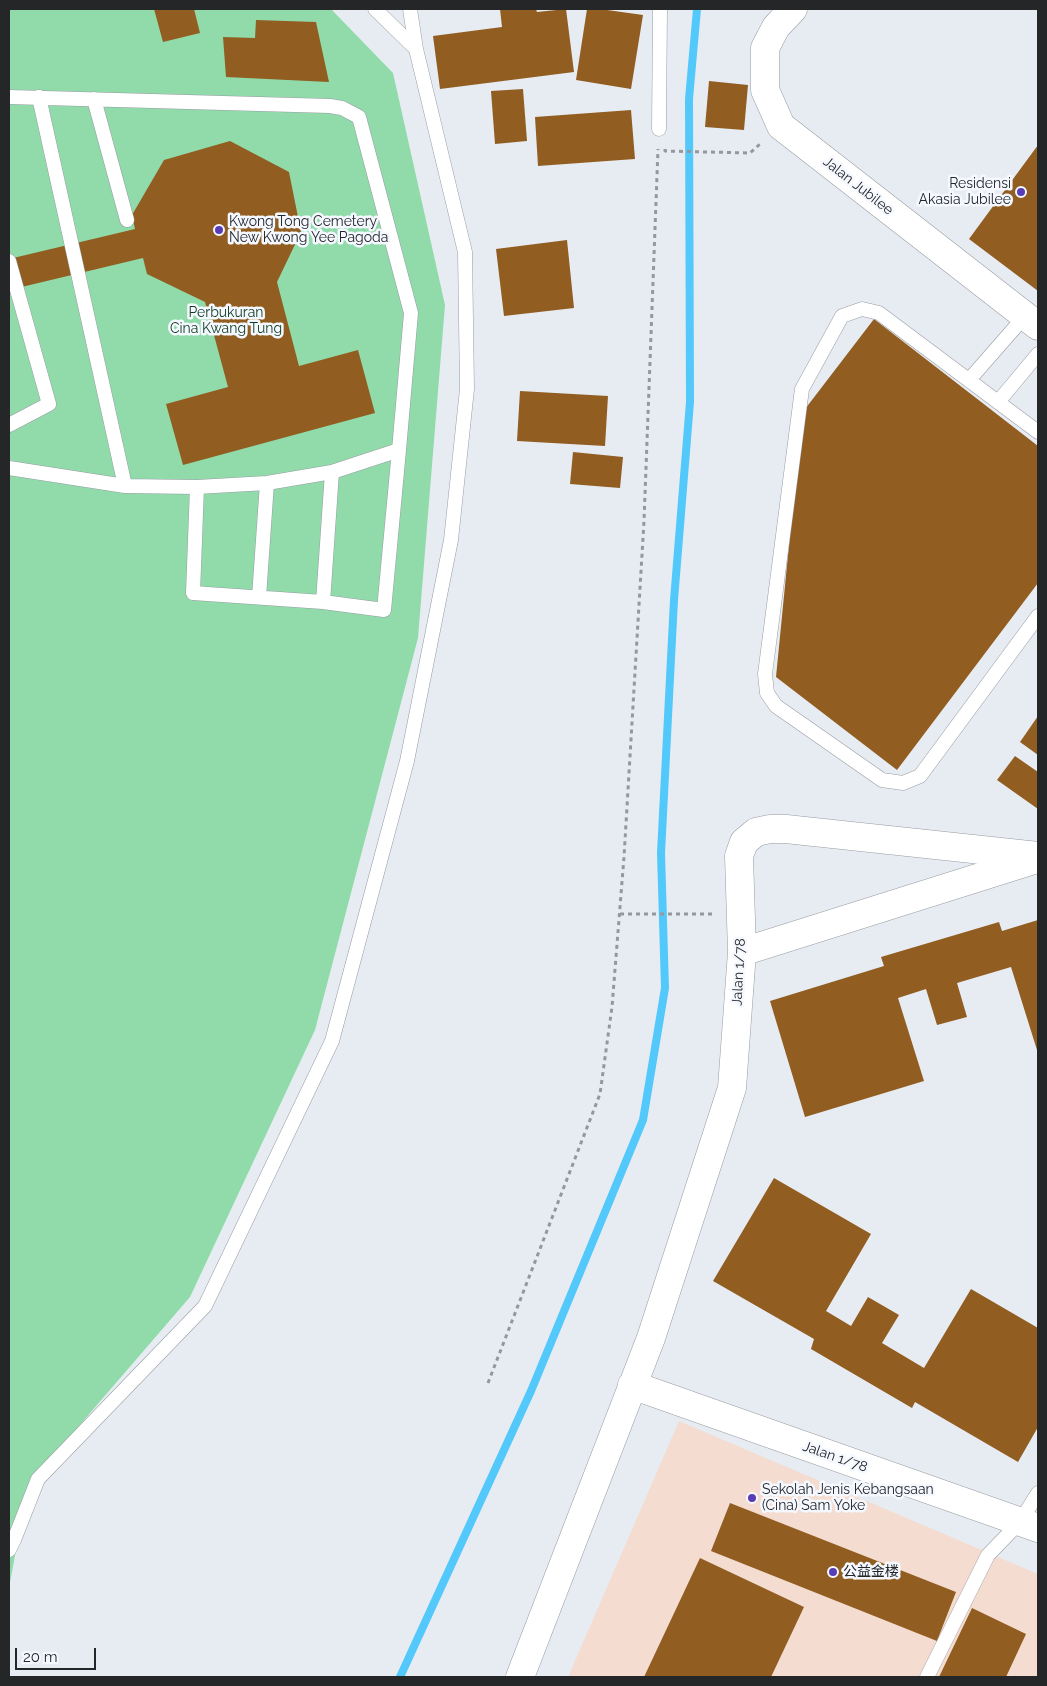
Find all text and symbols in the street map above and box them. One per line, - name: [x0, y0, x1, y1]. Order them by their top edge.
- street label: Jalan Jubilee: [820, 153, 896, 219]
- place label: Residensi Akasia Jubilee: [919, 176, 1011, 208]
- marker: Residensi Akasia Jubilee: [1015, 186, 1027, 198]
- place label: Kwong Tong Cemetery New Kwong Yee Pagoda: [229, 214, 388, 246]
- marker: Kwong Tong Cemetery New Kwong Yee Pagoda: [213, 224, 225, 236]
- park label: Perbukuran Cina Kwang Tung: [170, 305, 282, 338]
- street label: Jalan 1/78: [729, 938, 749, 1006]
- street label: Jalan 1/78: [800, 1438, 870, 1476]
- place label: Sekolah Jenis Kebangsaan (Cina) Sam Yoke: [762, 1482, 934, 1514]
- marker: Sekolah Jenis Kebangsaan (Cina) Sam Yoke: [746, 1492, 758, 1504]
- place label: 公益金楼: [843, 1564, 899, 1580]
- marker: 公益金楼: [827, 1566, 839, 1578]
- scale bar: [18, 1638, 99, 1670]
- text: 20 m: [23, 1648, 58, 1666]

